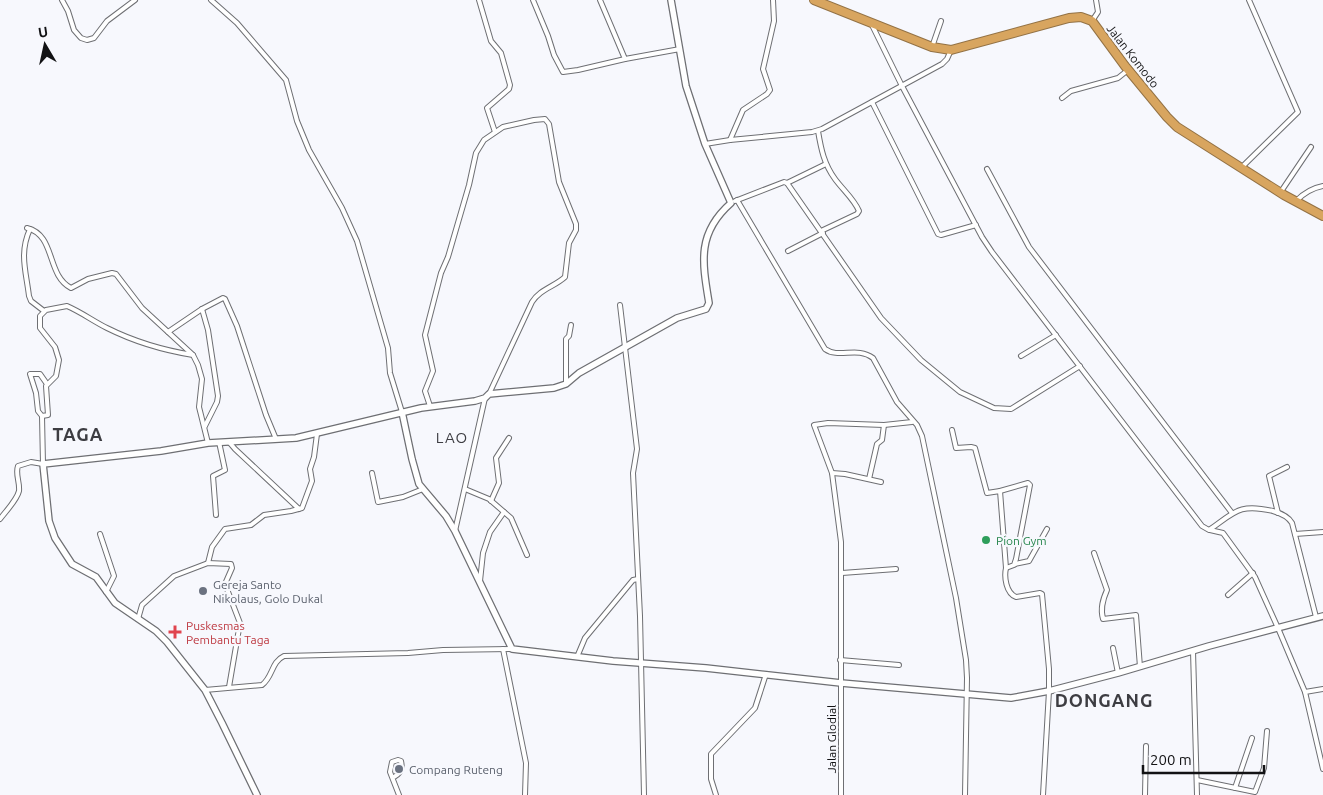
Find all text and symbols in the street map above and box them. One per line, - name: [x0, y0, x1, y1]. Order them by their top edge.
- north arrow: [20, 20, 70, 70]
- street label: Jalan Komodo: [1104, 22, 1162, 90]
- text: U: [37, 23, 49, 41]
- district label: TAGA: [53, 424, 103, 444]
- district label: LAO: [436, 429, 468, 446]
- marker: Pion Gym: [980, 534, 992, 546]
- place label: Pion Gym: [996, 534, 1047, 547]
- place label: Gereja Santo Nikolaus, Golo Dukal: [213, 578, 323, 605]
- marker: Gereja Santo Nikolaus, Golo Dukal: [197, 585, 209, 597]
- place label: Puskesmas Pembantu Taga: [186, 619, 270, 646]
- marker: Puskesmas Pembantu Taga: [168, 625, 182, 639]
- district label: DONGANG: [1055, 690, 1153, 710]
- street label: Jalan Glodial: [825, 705, 838, 773]
- scale bar: [1143, 742, 1264, 774]
- text: 200 m: [1150, 751, 1192, 768]
- marker: Compang Ruteng: [393, 763, 405, 775]
- place label: Compang Ruteng: [409, 763, 503, 776]

